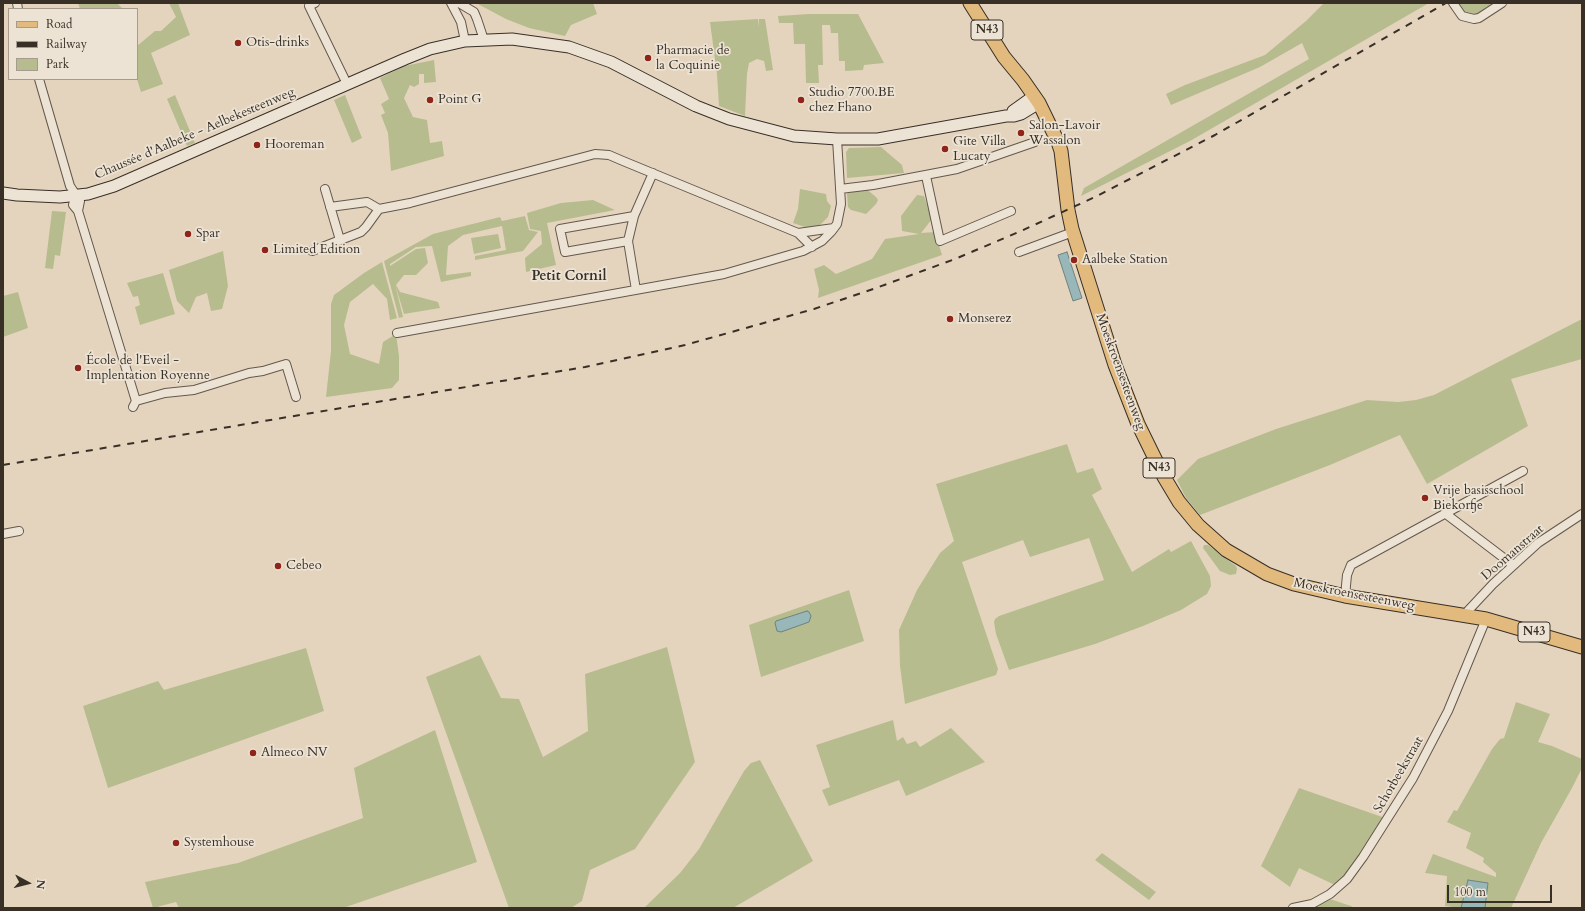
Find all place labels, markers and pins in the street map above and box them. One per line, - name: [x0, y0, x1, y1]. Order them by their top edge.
- place label: Otis-drinks: [246, 35, 309, 51]
- marker: Otis-drinks: [233, 38, 243, 48]
- place label: Pharmacie de la Coquinie: [656, 43, 730, 74]
- marker: Pharmacie de la Coquinie: [643, 53, 653, 63]
- place label: Studio 7700.BE chez Fhano: [809, 85, 895, 116]
- place label: Point G: [438, 92, 482, 108]
- marker: Point G: [425, 95, 435, 105]
- marker: Studio 7700.BE chez Fhano: [796, 95, 806, 105]
- place label: Salon-Lavoir Wassalon: [1029, 118, 1100, 149]
- marker: Salon-Lavoir Wassalon: [1016, 128, 1026, 138]
- place label: Gite Villa Lucaty: [953, 134, 1006, 165]
- place label: Hooreman: [265, 137, 325, 153]
- marker: Hooreman: [252, 140, 262, 150]
- marker: Gite Villa Lucaty: [940, 144, 950, 154]
- place label: Spar: [196, 226, 220, 242]
- marker: Spar: [183, 229, 193, 239]
- place label: Limited Edition: [273, 242, 360, 258]
- marker: Limited Edition: [260, 245, 270, 255]
- place label: Aalbeke Station: [1082, 252, 1168, 268]
- marker: Aalbeke Station: [1069, 255, 1079, 265]
- place label: Monserez: [958, 311, 1011, 327]
- marker: Monserez: [945, 314, 955, 324]
- place label: École de l'Eveil - Implentation Royenne: [86, 353, 210, 384]
- marker: École de l'Eveil - Implentation Royenne: [73, 363, 83, 373]
- place label: Vrije basisschool Biekorfje: [1433, 483, 1524, 514]
- marker: Vrije basisschool Biekorfje: [1420, 493, 1430, 503]
- place label: Cebeo: [286, 558, 322, 574]
- marker: Cebeo: [273, 561, 283, 571]
- place label: Almeco NV: [261, 745, 328, 761]
- marker: Almeco NV: [248, 748, 258, 758]
- place label: Systemhouse: [184, 835, 254, 851]
- marker: Systemhouse: [171, 838, 181, 848]

